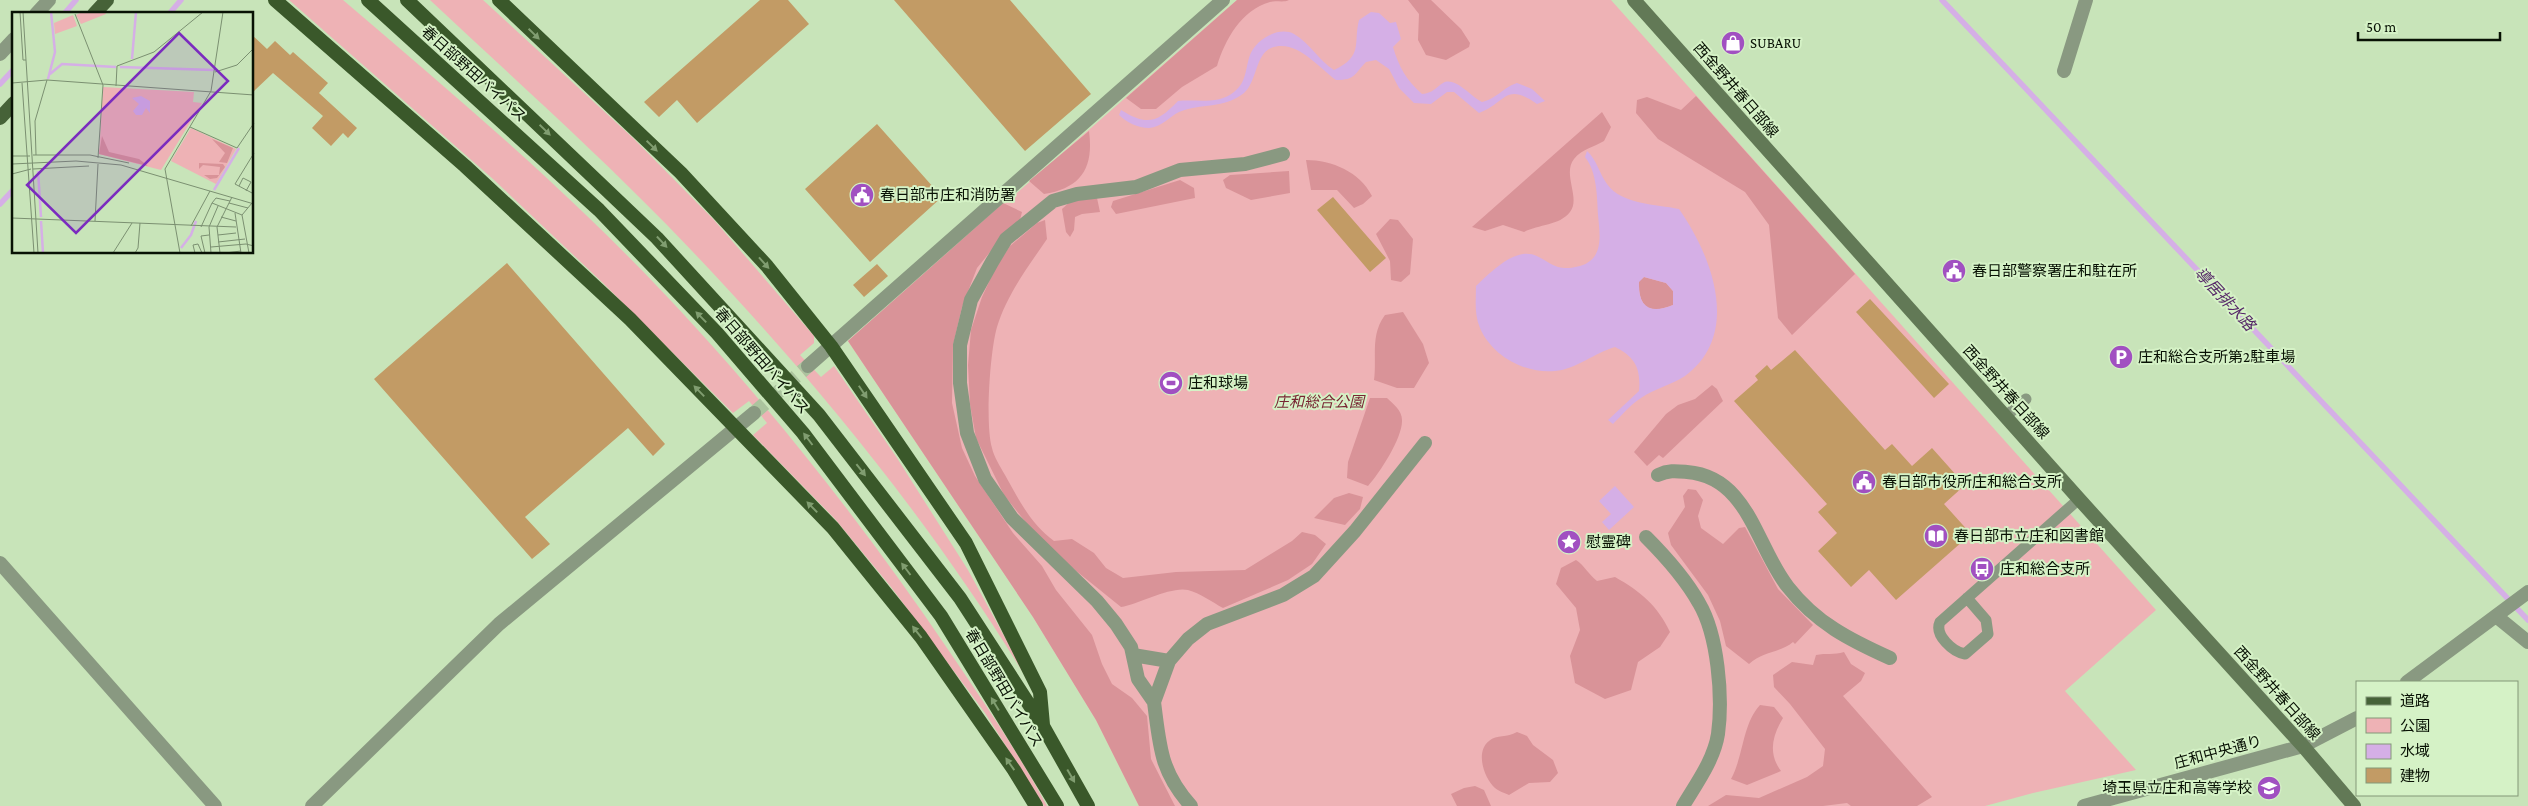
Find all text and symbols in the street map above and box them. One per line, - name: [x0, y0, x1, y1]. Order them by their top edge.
- scale bar: [2358, 10, 2500, 42]
- inset map: [12, 12, 254, 254]
- text: 50 m: [2366, 19, 2396, 35]
- street label: 春日部野田バイパス: [419, 23, 529, 125]
- one-way arrow: [528, 28, 540, 40]
- shop icon: SUBARU: [1720, 30, 1746, 56]
- place label: SUBARU: [1750, 35, 1801, 51]
- street label: 西金野井春日部線: [1691, 39, 1782, 141]
- one-way arrow: [538, 124, 550, 136]
- one-way arrow: [645, 140, 657, 152]
- public building icon: 春日部市庄和消防署: [849, 182, 875, 208]
- place label: 春日部市庄和消防署: [880, 187, 1015, 203]
- one-way arrow: [656, 236, 668, 248]
- one-way arrow: [758, 257, 770, 269]
- public building icon: 春日部警察署庄和駐在所: [1941, 258, 1967, 284]
- place label: 春日部警察署庄和駐在所: [1972, 263, 2137, 279]
- water label: 導居排水路: [2191, 264, 2260, 336]
- street label: 春日部野田バイパス: [712, 305, 812, 417]
- one-way arrow: [695, 311, 707, 323]
- street label: 西金野井春日部線: [1960, 341, 2053, 442]
- parking icon: 庄和総合支所第2駐車場: [2108, 344, 2134, 370]
- place label: 庄和総合支所第2駐車場: [2138, 349, 2295, 365]
- sports icon: 庄和球場: [1158, 370, 1184, 396]
- place label: 庄和球場: [1188, 375, 1248, 391]
- one-way arrow: [693, 385, 705, 397]
- one-way arrow: [858, 385, 868, 399]
- park label: 庄和総合公園: [1274, 394, 1366, 410]
- one-way arrow: [802, 433, 813, 446]
- one-way arrow: [856, 463, 866, 476]
- public building icon: 春日部市役所庄和総合支所: [1851, 469, 1877, 495]
- place label: 春日部市役所庄和総合支所: [1882, 474, 2062, 490]
- one-way arrow: [806, 502, 818, 514]
- library icon: 春日部市立庄和図書館: [1923, 523, 1949, 549]
- place label: 春日部市立庄和図書館: [1954, 528, 2104, 544]
- place icon: 慰霊碑: [1556, 529, 1582, 555]
- place label: 慰霊碑: [1586, 534, 1631, 550]
- bus stop icon: 庄和総合支所: [1969, 556, 1995, 582]
- place label: 庄和総合支所: [2000, 561, 2090, 577]
- one-way arrow: [900, 563, 911, 576]
- one-way arrow: [911, 626, 922, 639]
- street label: 春日部野田バイパス: [962, 626, 1046, 750]
- street label: 西金野井春日部線: [2231, 642, 2324, 743]
- legend: [2356, 681, 2518, 796]
- text: 道路: [2400, 693, 2430, 709]
- one-way arrow: [990, 698, 1000, 711]
- text: 公園: [2400, 718, 2430, 734]
- street label: 庄和中央通り: [2172, 733, 2264, 771]
- text: 水域: [2400, 743, 2430, 759]
- one-way arrow: [1005, 758, 1015, 771]
- text: 建物: [2400, 768, 2430, 784]
- one-way arrow: [1067, 770, 1076, 783]
- school or university icon: 埼玉県立庄和高等学校: [2256, 775, 2282, 801]
- place label: 埼玉県立庄和高等学校: [2102, 780, 2252, 796]

